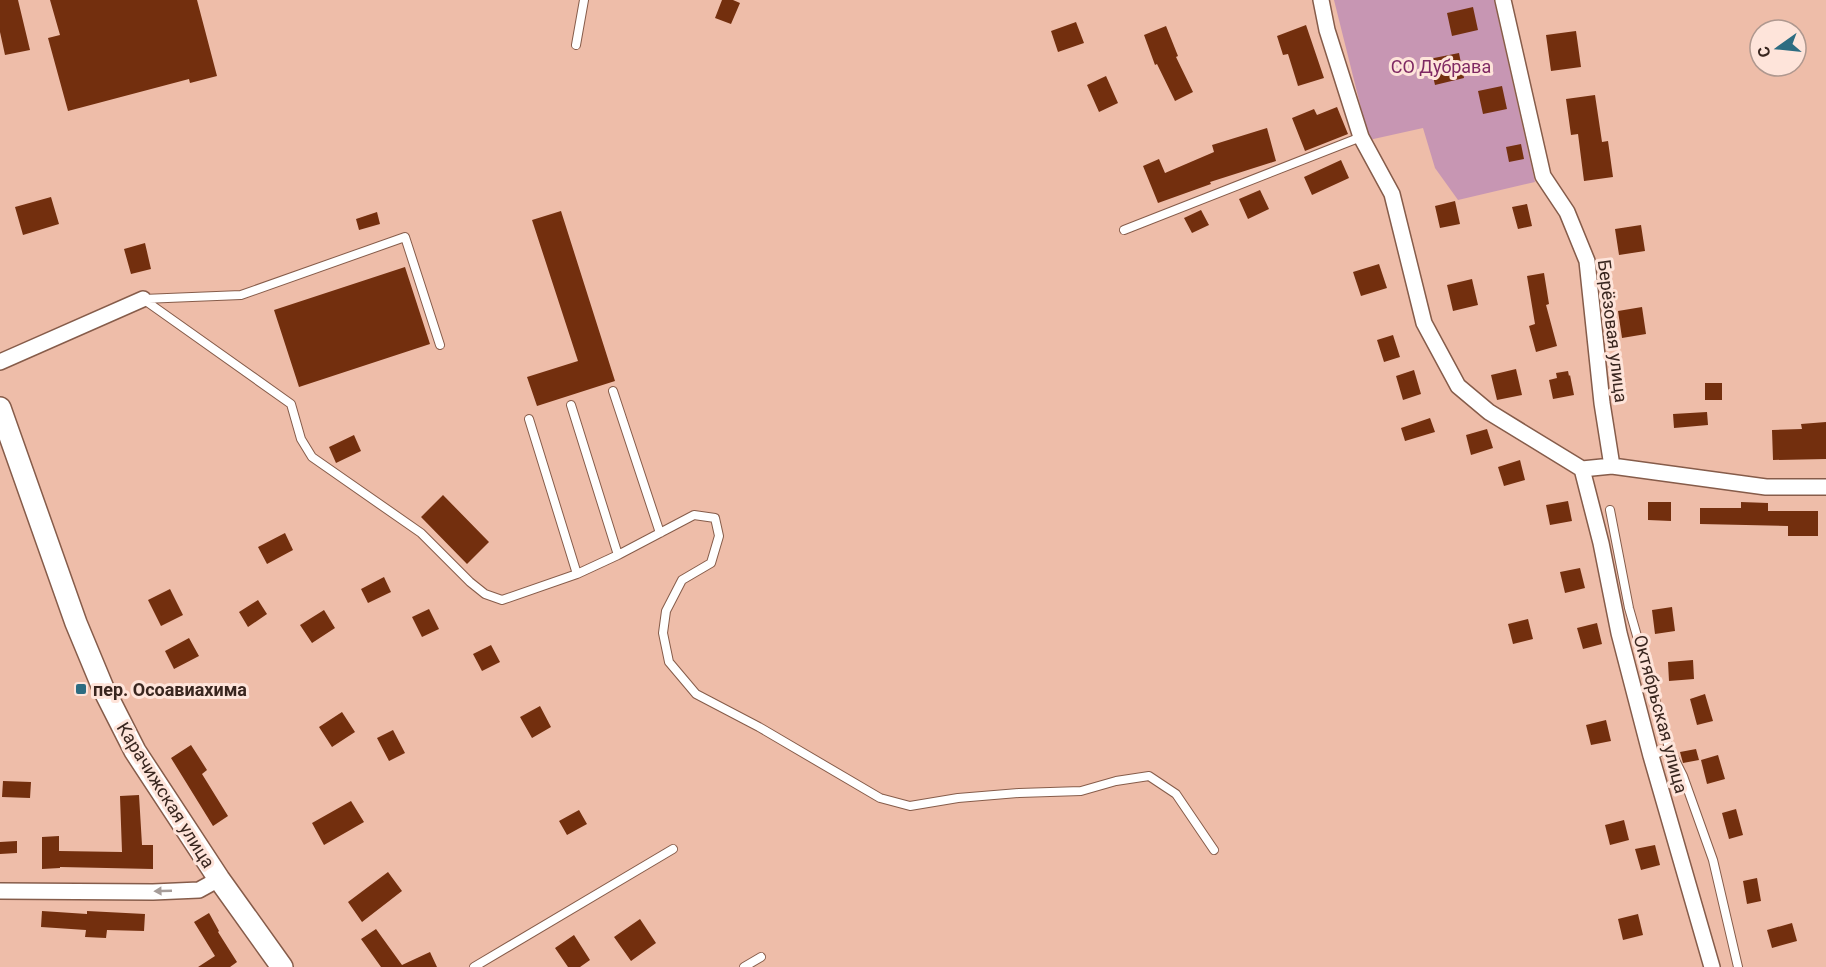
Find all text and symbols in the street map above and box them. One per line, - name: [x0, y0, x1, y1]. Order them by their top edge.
- north arrow: [1748, 18, 1808, 78]
- text: С: [1753, 44, 1775, 59]
- park label: СО Дубрава: [1391, 56, 1491, 77]
- street label: Берёзовая улица: [1594, 258, 1632, 404]
- street label: Октябрьская улица: [1630, 633, 1692, 795]
- place label: пер. Осоавиахима: [93, 679, 247, 700]
- marker: пер. Осоавиахима: [74, 682, 88, 696]
- street label: Карачижская улица: [113, 718, 219, 872]
- one-way arrow: [154, 887, 173, 896]

